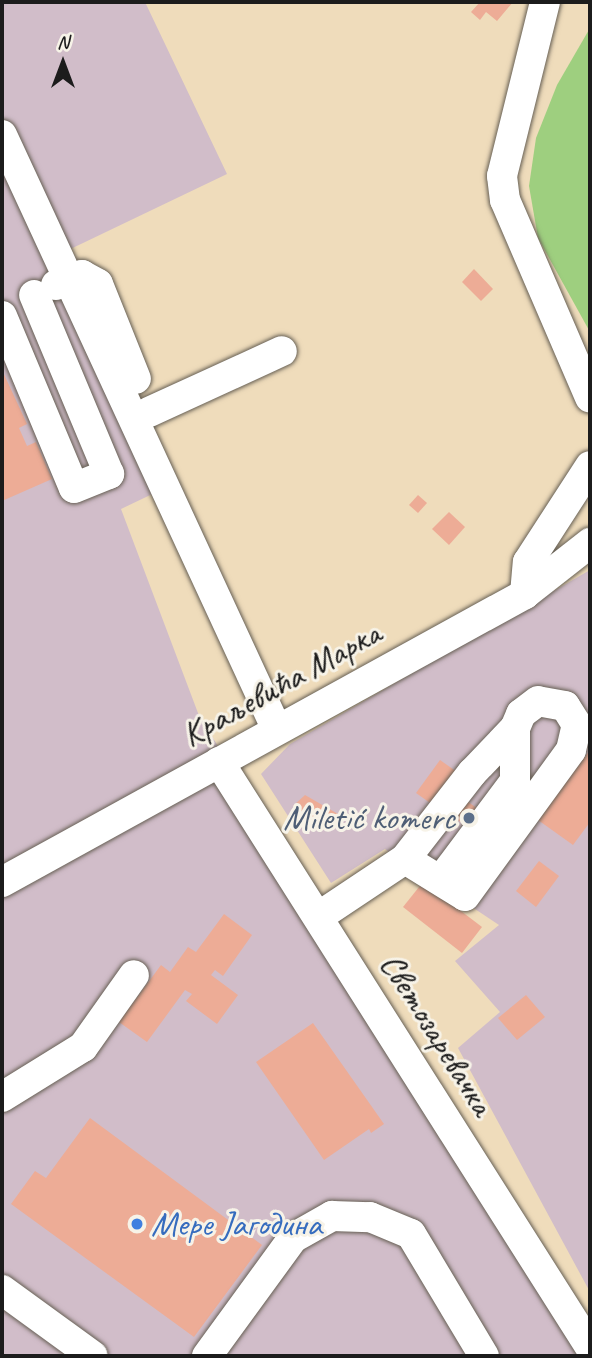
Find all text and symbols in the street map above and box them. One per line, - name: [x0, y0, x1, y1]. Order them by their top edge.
- north arrow: [28, 28, 98, 98]
- text: N: [57, 30, 69, 54]
- street label: Краљевића Марка: [174, 612, 388, 756]
- place label: Miletić komerc: [283, 797, 455, 839]
- marker: Miletić komerc: [461, 810, 477, 826]
- street label: Светозаревачка: [371, 945, 503, 1123]
- place label: Мере Јагодина: [151, 1203, 322, 1245]
- marker: Мере Јагодина: [129, 1216, 145, 1232]

